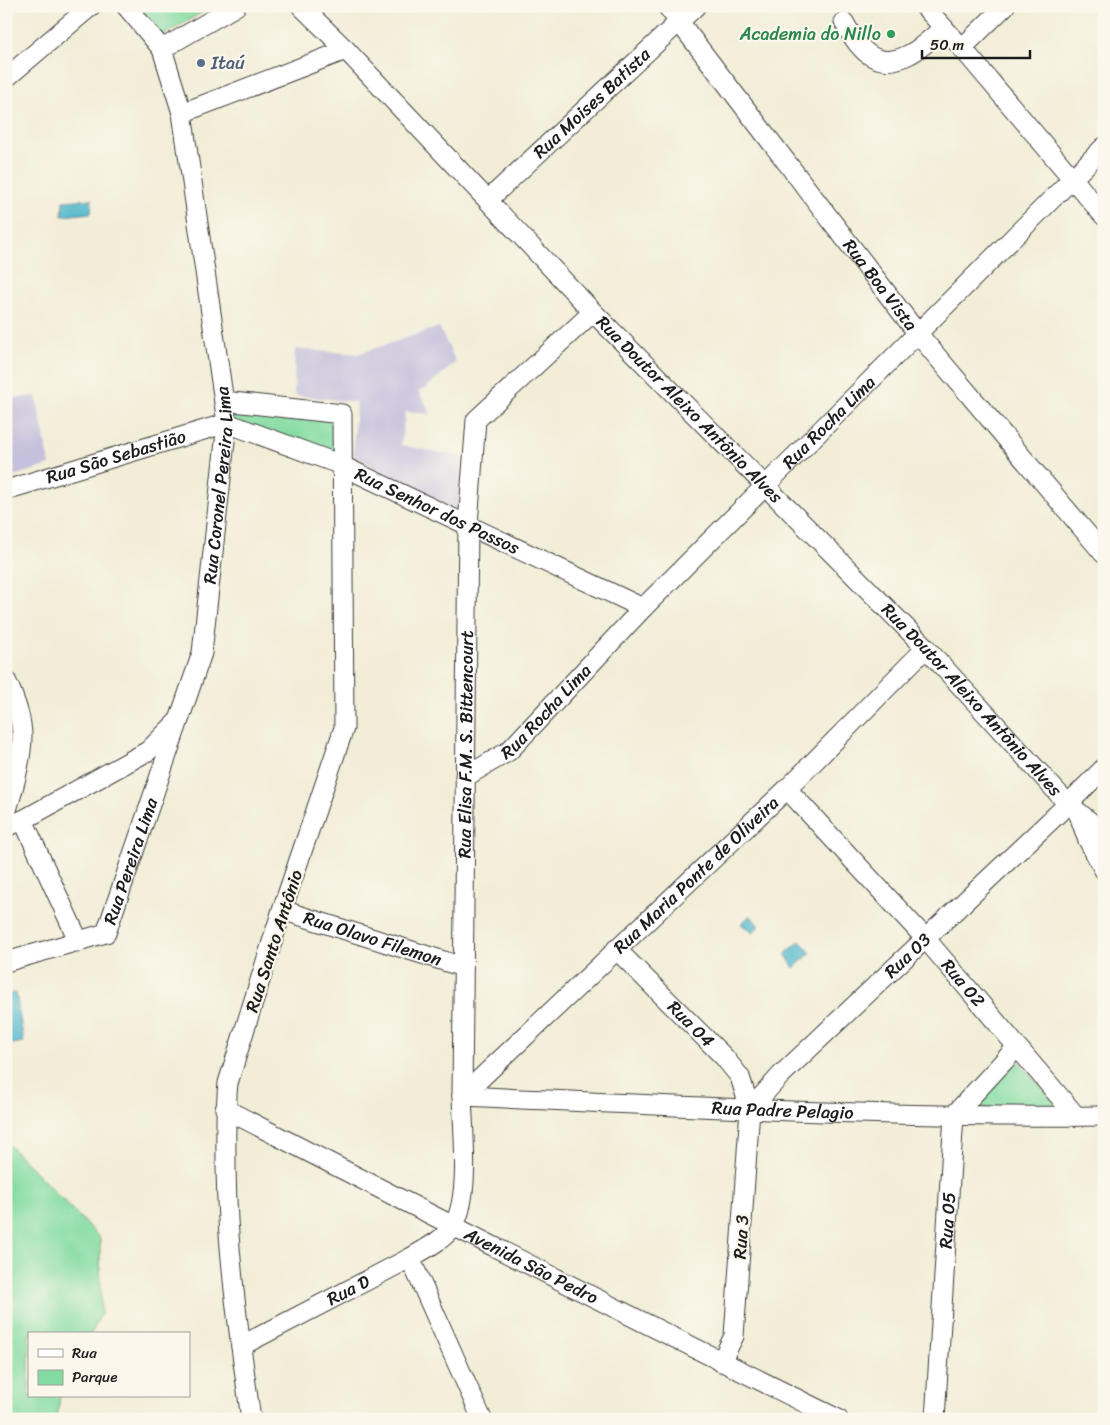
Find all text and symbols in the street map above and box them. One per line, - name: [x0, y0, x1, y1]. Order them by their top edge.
- place label: Academia do Nillo: [739, 18, 881, 50]
- marker: Academia do Nillo: [885, 28, 897, 40]
- scale bar: [922, 28, 1030, 60]
- text: 50 m: [930, 32, 965, 58]
- street label: Rua Moises Batista: [525, 39, 659, 167]
- place label: Itaú: [210, 47, 245, 79]
- marker: Itaú: [195, 57, 207, 69]
- street label: Rua Boa Vista: [834, 232, 926, 338]
- street label: Rua Doutor Aleixo Antônio Alves: [588, 307, 791, 512]
- street label: Rua Rocha Lima: [774, 367, 884, 477]
- street label: Rua Coronel Pereira Lima: [194, 383, 243, 585]
- street label: Rua São Sebastião: [42, 420, 190, 493]
- street label: Rua Senhor dos Passos: [349, 458, 526, 564]
- street label: Rua Doutor Aleixo Antônio Alves: [873, 595, 1071, 805]
- street label: Rua Elisa F.M. S. Bittencourt: [448, 630, 483, 859]
- street label: Rua Rocha Lima: [495, 656, 599, 769]
- street label: Rua Maria Ponte de Oliveira: [605, 788, 787, 962]
- street label: Rua Pereira Lima: [94, 792, 168, 929]
- street label: Rua Santo Antônio: [236, 865, 312, 1017]
- street label: Rua Olavo Filemon: [299, 902, 446, 975]
- street label: Rua 03: [876, 925, 939, 986]
- street label: Rua 02: [933, 951, 993, 1015]
- street label: Rua 04: [659, 992, 722, 1055]
- street label: Rua Padre Pelagio: [711, 1092, 854, 1129]
- street label: Rua 05: [930, 1191, 965, 1250]
- street label: Rua 3: [723, 1214, 759, 1260]
- street label: Avenida São Pedro: [458, 1218, 604, 1313]
- street label: Rua D: [321, 1265, 376, 1315]
- legend: [28, 1332, 190, 1398]
- text: Rua: [72, 1340, 97, 1366]
- text: Parque: [72, 1364, 117, 1390]

